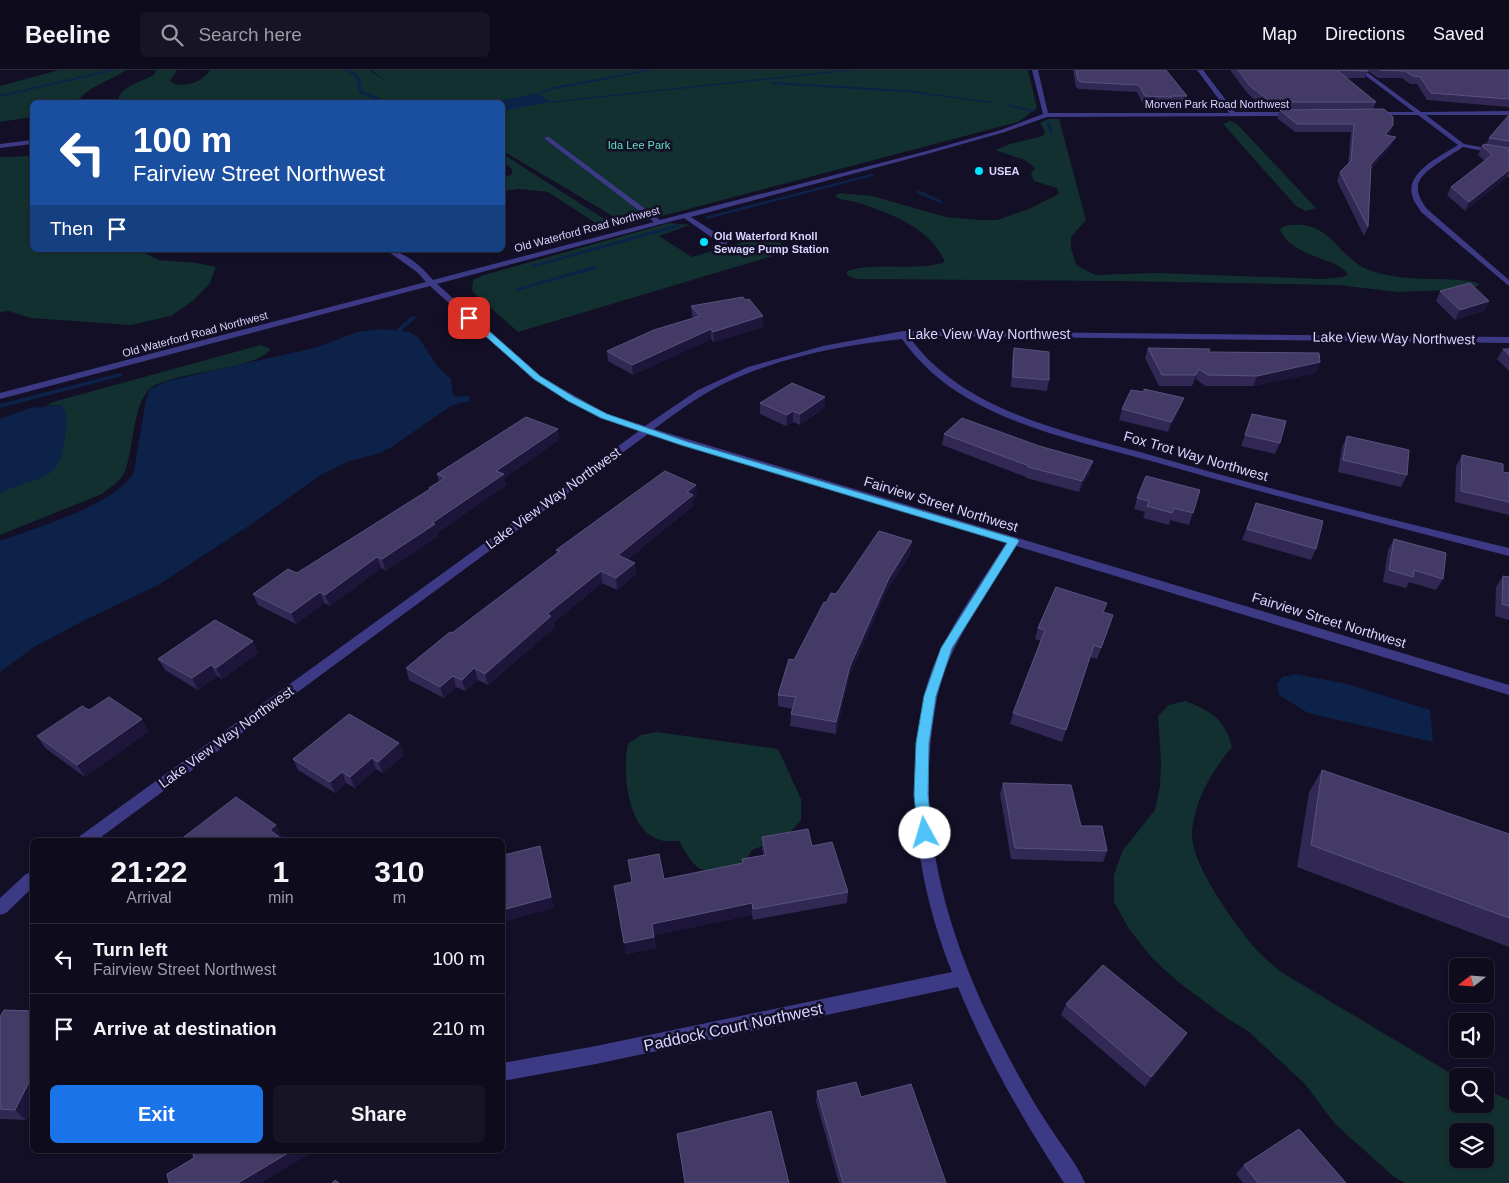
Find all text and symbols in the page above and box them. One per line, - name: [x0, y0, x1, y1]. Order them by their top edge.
- search box: [140, 12, 490, 57]
- text: Beeline: [25, 21, 110, 48]
- icon: search: [158, 21, 186, 49]
- text: Search here: [198, 24, 302, 45]
- text: Map: [1262, 24, 1297, 44]
- text: Directions: [1325, 24, 1405, 44]
- text: Saved: [1433, 24, 1484, 44]
- street label: Morven Park Road Northwest: [1145, 98, 1289, 110]
- icon: left: [50, 120, 115, 185]
- text: 100 m: [133, 120, 232, 159]
- park label: Ida Lee Park: [608, 139, 671, 151]
- text: Fairview Street Northwest: [133, 161, 385, 186]
- marker: USEA: [973, 165, 985, 177]
- place label: USEA: [989, 165, 1020, 177]
- street label: Old Waterford Road Northwest: [513, 204, 661, 254]
- icon: arrive: [103, 215, 131, 243]
- text: Then: [50, 218, 93, 239]
- place label: Old Waterford Knoll Sewage Pump Station: [714, 230, 829, 255]
- marker: Old Waterford Knoll Sewage Pump Station: [698, 236, 710, 248]
- pin: [448, 297, 490, 339]
- icon: arrive: [455, 304, 483, 332]
- street label: Old Waterford Road Northwest: [121, 309, 269, 359]
- street label: Lake View Way Northwest: [908, 326, 1070, 342]
- street label: Lake View Way Northwest: [1313, 329, 1476, 347]
- street label: Fox Trot Way Northwest: [1122, 428, 1270, 484]
- street label: Lake View Way Northwest: [483, 444, 624, 552]
- street label: Fairview Street Northwest: [862, 473, 1020, 535]
- street label: Fairview Street Northwest: [1250, 589, 1408, 651]
- street label: Lake View Way Northwest: [156, 683, 297, 791]
- position arrow: [898, 806, 950, 858]
- text: 21:22: [111, 855, 187, 888]
- text: 1: [272, 855, 289, 888]
- text: 310: [374, 855, 424, 888]
- text: Arrival: [126, 889, 172, 906]
- text: min: [268, 889, 294, 906]
- text: m: [393, 889, 406, 906]
- text: Turn left: [93, 939, 168, 960]
- icon: left: [50, 945, 78, 973]
- text: 100 m: [432, 948, 485, 969]
- north arrow: [1449, 958, 1494, 1002]
- map controls: [1449, 958, 1494, 1168]
- text: Fairview Street Northwest: [93, 961, 276, 978]
- street label: Paddock Court Northwest: [642, 1000, 824, 1054]
- button: sound: [1449, 1013, 1494, 1058]
- icon: arrive: [50, 1015, 78, 1043]
- text: Arrive at destination: [93, 1018, 277, 1039]
- text: 210 m: [432, 1018, 485, 1039]
- button: search: [1449, 1068, 1494, 1113]
- button: Exit: [50, 1085, 263, 1143]
- button: Share: [273, 1085, 485, 1143]
- button: layers: [1449, 1123, 1494, 1168]

